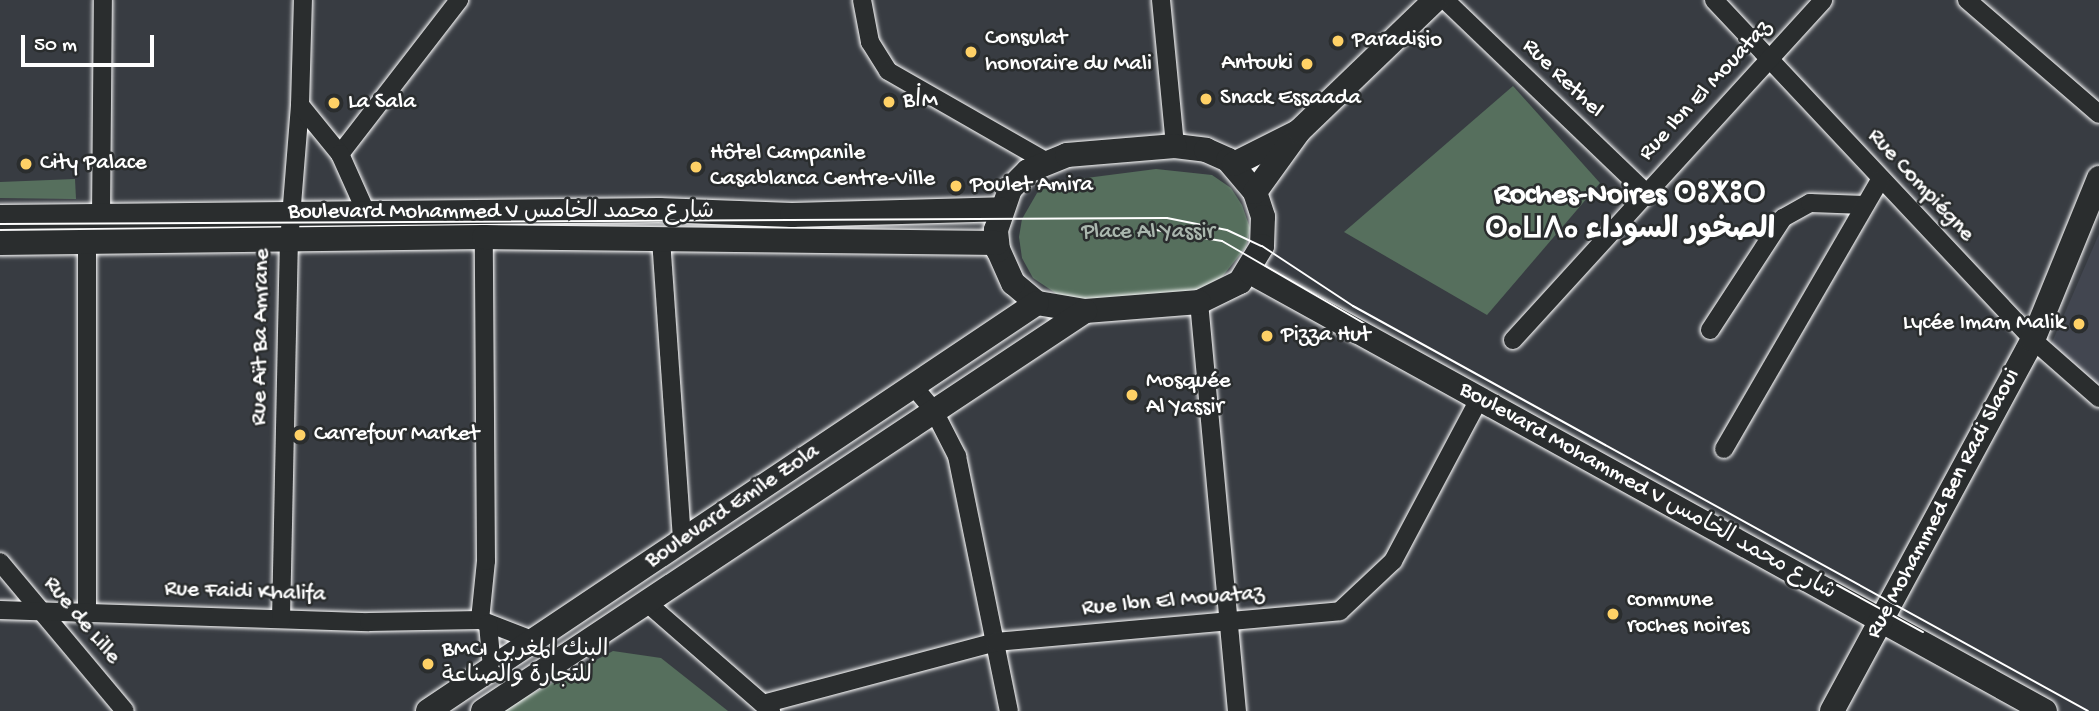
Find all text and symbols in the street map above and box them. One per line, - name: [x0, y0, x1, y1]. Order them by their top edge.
- street label: Rue Ibn El Mouataz: [1634, 15, 1778, 167]
- scale bar: [24, 21, 158, 65]
- place label: Consulat honoraire du Mali: [985, 25, 1152, 79]
- place label: Paradisio: [1352, 27, 1442, 55]
- marker: Paradisio: [1330, 33, 1346, 49]
- street label: Rue Rethel: [1515, 33, 1609, 125]
- text: 50 m: [34, 34, 77, 59]
- marker: Consulat honoraire du Mali: [963, 44, 979, 60]
- place label: Antouki: [1221, 50, 1293, 78]
- marker: Antouki: [1299, 56, 1315, 72]
- place label: Snack Essaada: [1220, 85, 1361, 113]
- place label: BİM: [903, 88, 938, 116]
- place label: La Sala: [348, 89, 416, 117]
- marker: Snack Essaada: [1198, 91, 1214, 107]
- marker: BİM: [881, 94, 897, 110]
- marker: La Sala: [326, 95, 342, 111]
- street label: Rue Compiégne: [1860, 124, 1980, 248]
- place label: Hôtel Campanile Casablanca Centre-Ville: [710, 140, 935, 194]
- place label: City Palace: [40, 150, 147, 178]
- marker: City Palace: [18, 156, 34, 172]
- marker: Hôtel Campanile Casablanca Centre-Ville: [688, 159, 704, 175]
- place label: Poulet Amira: [970, 172, 1093, 200]
- marker: Poulet Amira: [948, 178, 964, 194]
- district label: Roches-Noires ⵙⵓⵅⵓⵔ ⵙⴰⵡⴷⴰ الصخور السوداء: [1485, 179, 1775, 249]
- street label: Boulevard Mohammed V شارع محمد الخامس: [288, 199, 714, 227]
- park label: Place Al Yassir: [1081, 219, 1215, 247]
- street label: Rue Aït Ba Amrane: [247, 248, 277, 426]
- place label: Lycée Imam Malik: [1903, 310, 2065, 338]
- marker: Lycée Imam Malik: [2071, 316, 2087, 332]
- place label: Pizza Hut: [1281, 322, 1370, 350]
- marker: Pizza Hut: [1259, 328, 1275, 344]
- street label: Rue Mohammed Ben Radi Slaoui: [1861, 364, 2027, 644]
- place label: Mosquée Al Yassir: [1146, 368, 1231, 422]
- street label: Boulevard Mohammed V شارع محمد الخامس: [1454, 377, 1840, 607]
- marker: Mosquée Al Yassir: [1124, 387, 1140, 403]
- place label: Carrefour Market: [314, 421, 479, 449]
- marker: Carrefour Market: [292, 427, 308, 443]
- street label: Boulevard Emile Zola: [641, 438, 825, 576]
- street label: Rue de Lille: [36, 571, 126, 671]
- street label: Rue Faidi Khalifa: [164, 576, 326, 610]
- street label: Rue Ibn El Mouataz: [1081, 580, 1265, 624]
- place label: commune roches noires: [1627, 587, 1749, 641]
- marker: commune roches noires: [1605, 606, 1621, 622]
- place label: BMCI البنك المغربي للتجارة والصناعة: [442, 637, 608, 691]
- marker: BMCI البنك المغربي للتجارة والصناعة: [420, 656, 436, 672]

